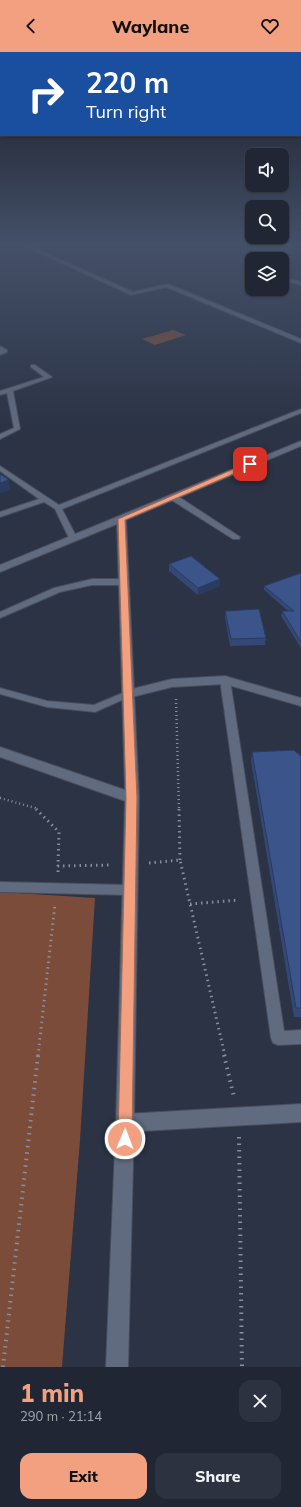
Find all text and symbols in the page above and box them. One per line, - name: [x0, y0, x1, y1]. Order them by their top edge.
- icon: back: [20, 15, 42, 37]
- text: Waylane: [112, 15, 189, 38]
- icon: heart: [259, 15, 281, 37]
- text: 220 m: [86, 65, 169, 100]
- icon: right: [20, 68, 72, 120]
- text: Turn right: [86, 100, 166, 123]
- map controls: [245, 148, 289, 296]
- button: sound: [245, 148, 289, 192]
- button: search: [245, 200, 289, 244]
- button: layers: [245, 252, 289, 296]
- pin: [233, 447, 267, 481]
- icon: arrive: [239, 453, 261, 475]
- position arrow: [104, 1118, 146, 1160]
- text: 1 min: [20, 1378, 84, 1408]
- button: close: [239, 1380, 281, 1422]
- text: 290 m · 21:14: [20, 1408, 102, 1424]
- button: Exit: [20, 1453, 147, 1499]
- button: Share: [155, 1453, 281, 1499]

